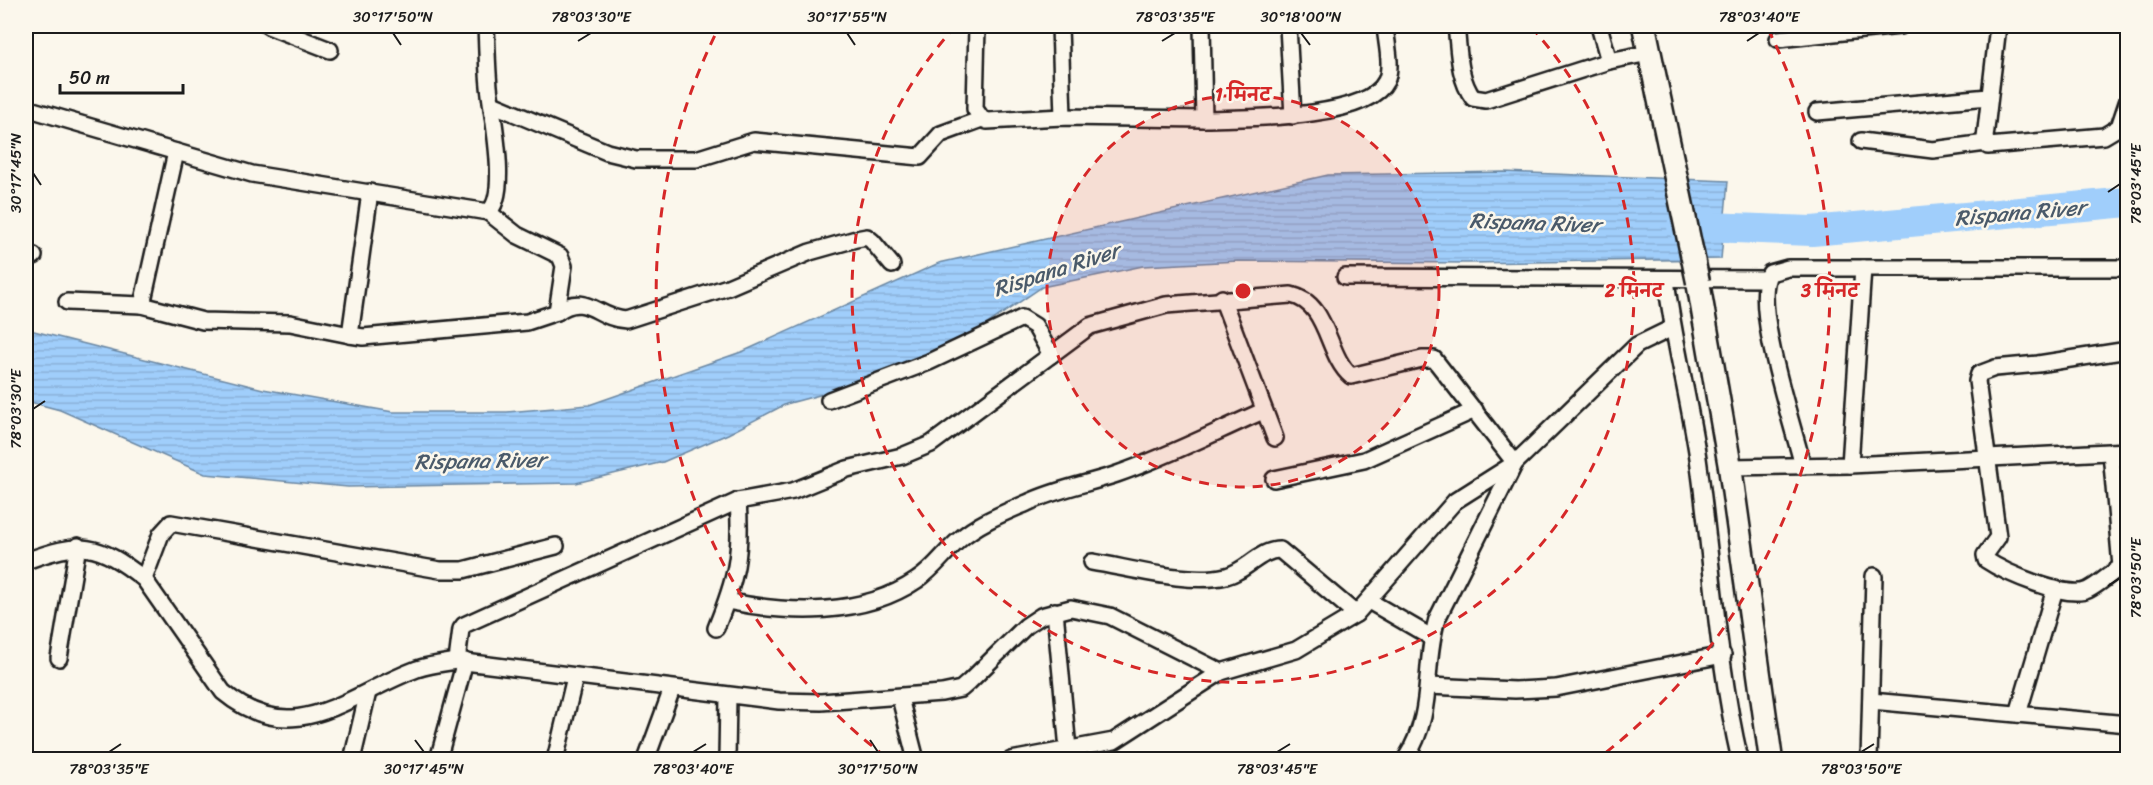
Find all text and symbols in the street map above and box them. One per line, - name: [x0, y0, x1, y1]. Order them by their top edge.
- text: 30°17'50"N: [353, 4, 434, 30]
- text: 78°03'30"E: [551, 4, 632, 30]
- text: 30°17'55"N: [807, 4, 887, 30]
- text: 78°03'35"E: [1135, 4, 1216, 30]
- text: 30°18'00"N: [1261, 4, 1342, 30]
- text: 78°03'40"E: [1719, 4, 1801, 30]
- scale bar: [60, 57, 183, 95]
- text: 50 m: [69, 62, 110, 94]
- text: 1 मिनट: [1215, 79, 1273, 111]
- text: 30°17'45"N: [3, 132, 29, 213]
- text: 78°03'45"E: [2123, 142, 2149, 224]
- water label: Rispana River: [1953, 187, 2091, 238]
- water label: Rispana River: [1469, 201, 1605, 244]
- water label: Rispana River: [988, 229, 1128, 308]
- text: 2 मिनट: [1604, 275, 1666, 307]
- text: 3 मिनट: [1800, 275, 1861, 307]
- centre of rings: [1233, 281, 1253, 301]
- text: 78°03'30"E: [3, 368, 29, 449]
- water label: Rispana River: [414, 440, 550, 481]
- text: 78°03'50"E: [2123, 536, 2149, 618]
- text: 78°03'35"E: [69, 756, 150, 782]
- text: 30°17'45"N: [384, 756, 465, 782]
- text: 78°03'40"E: [653, 756, 735, 782]
- text: 30°17'50"N: [838, 756, 919, 782]
- text: 78°03'45"E: [1237, 756, 1319, 782]
- text: 78°03'50"E: [1821, 756, 1903, 782]

